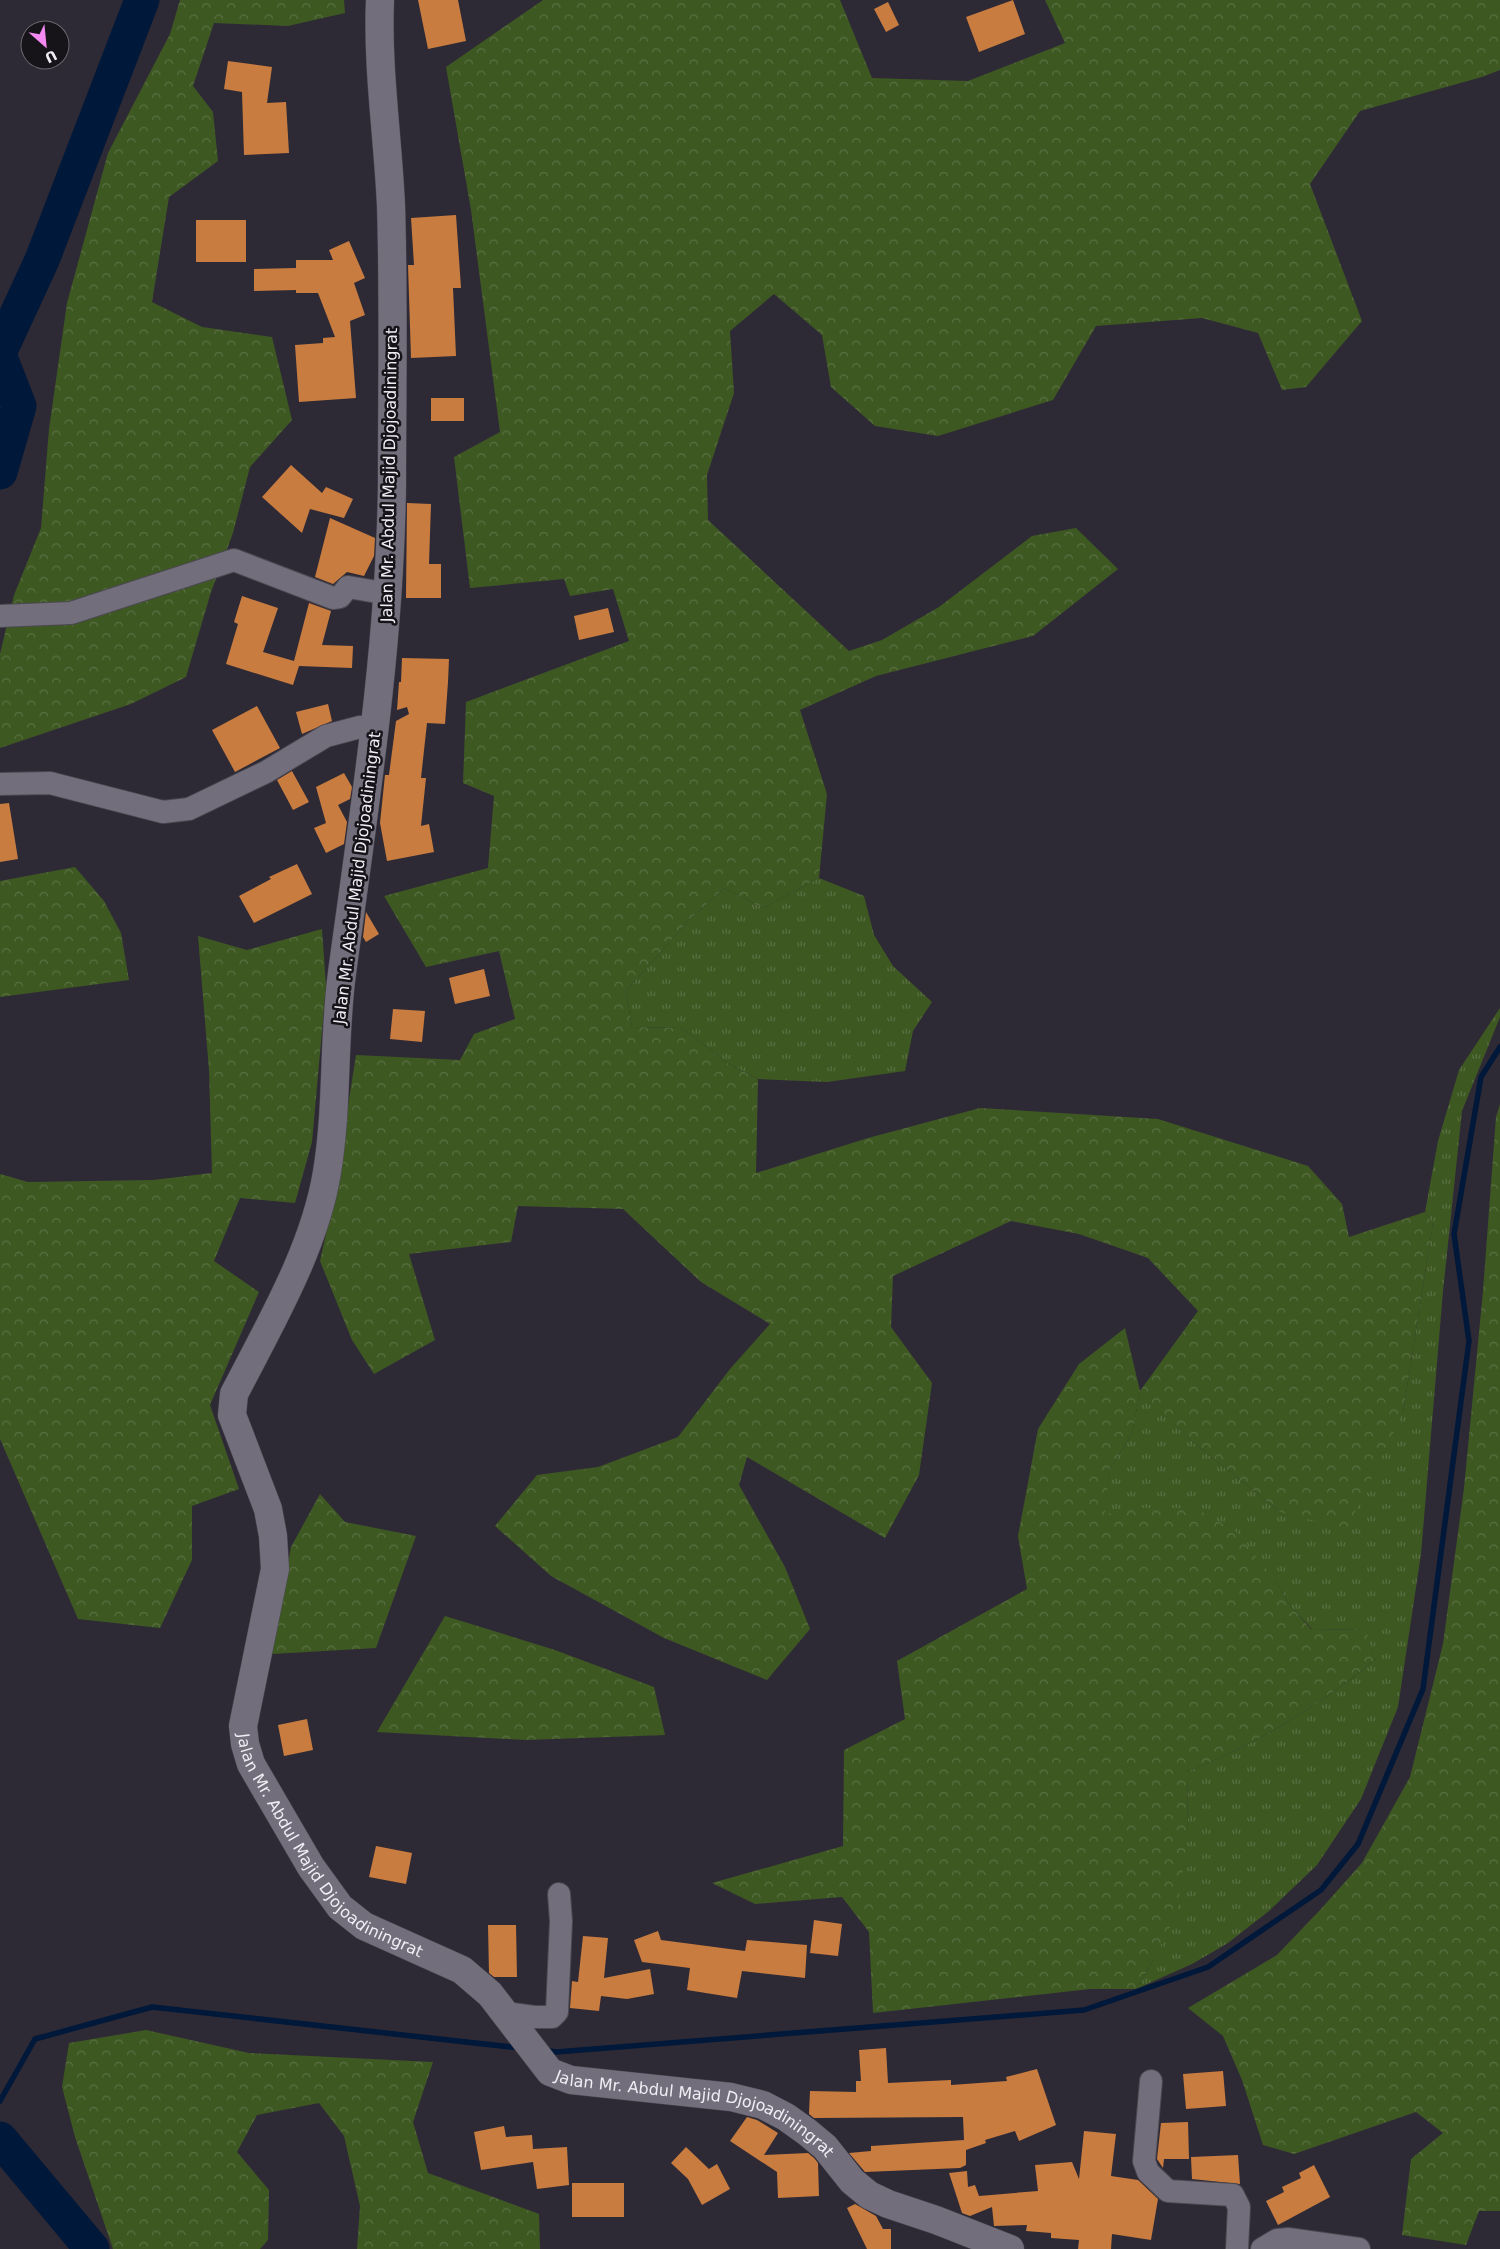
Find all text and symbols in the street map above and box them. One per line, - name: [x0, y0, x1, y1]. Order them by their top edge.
- north arrow: [20, 20, 70, 70]
- text: U: [42, 47, 60, 66]
- street label: Jalan Mr. Abdul Majid Djojoadiningrat: [377, 328, 401, 623]
- street label: Jalan Mr. Abdul Majid Djojoadiningrat: [330, 731, 384, 1026]
- street label: Jalan Mr. Abdul Majid Djojoadiningrat: [234, 1731, 426, 1961]
- street label: Jalan Mr. Abdul Majid Djojoadiningrat: [552, 2065, 838, 2160]

